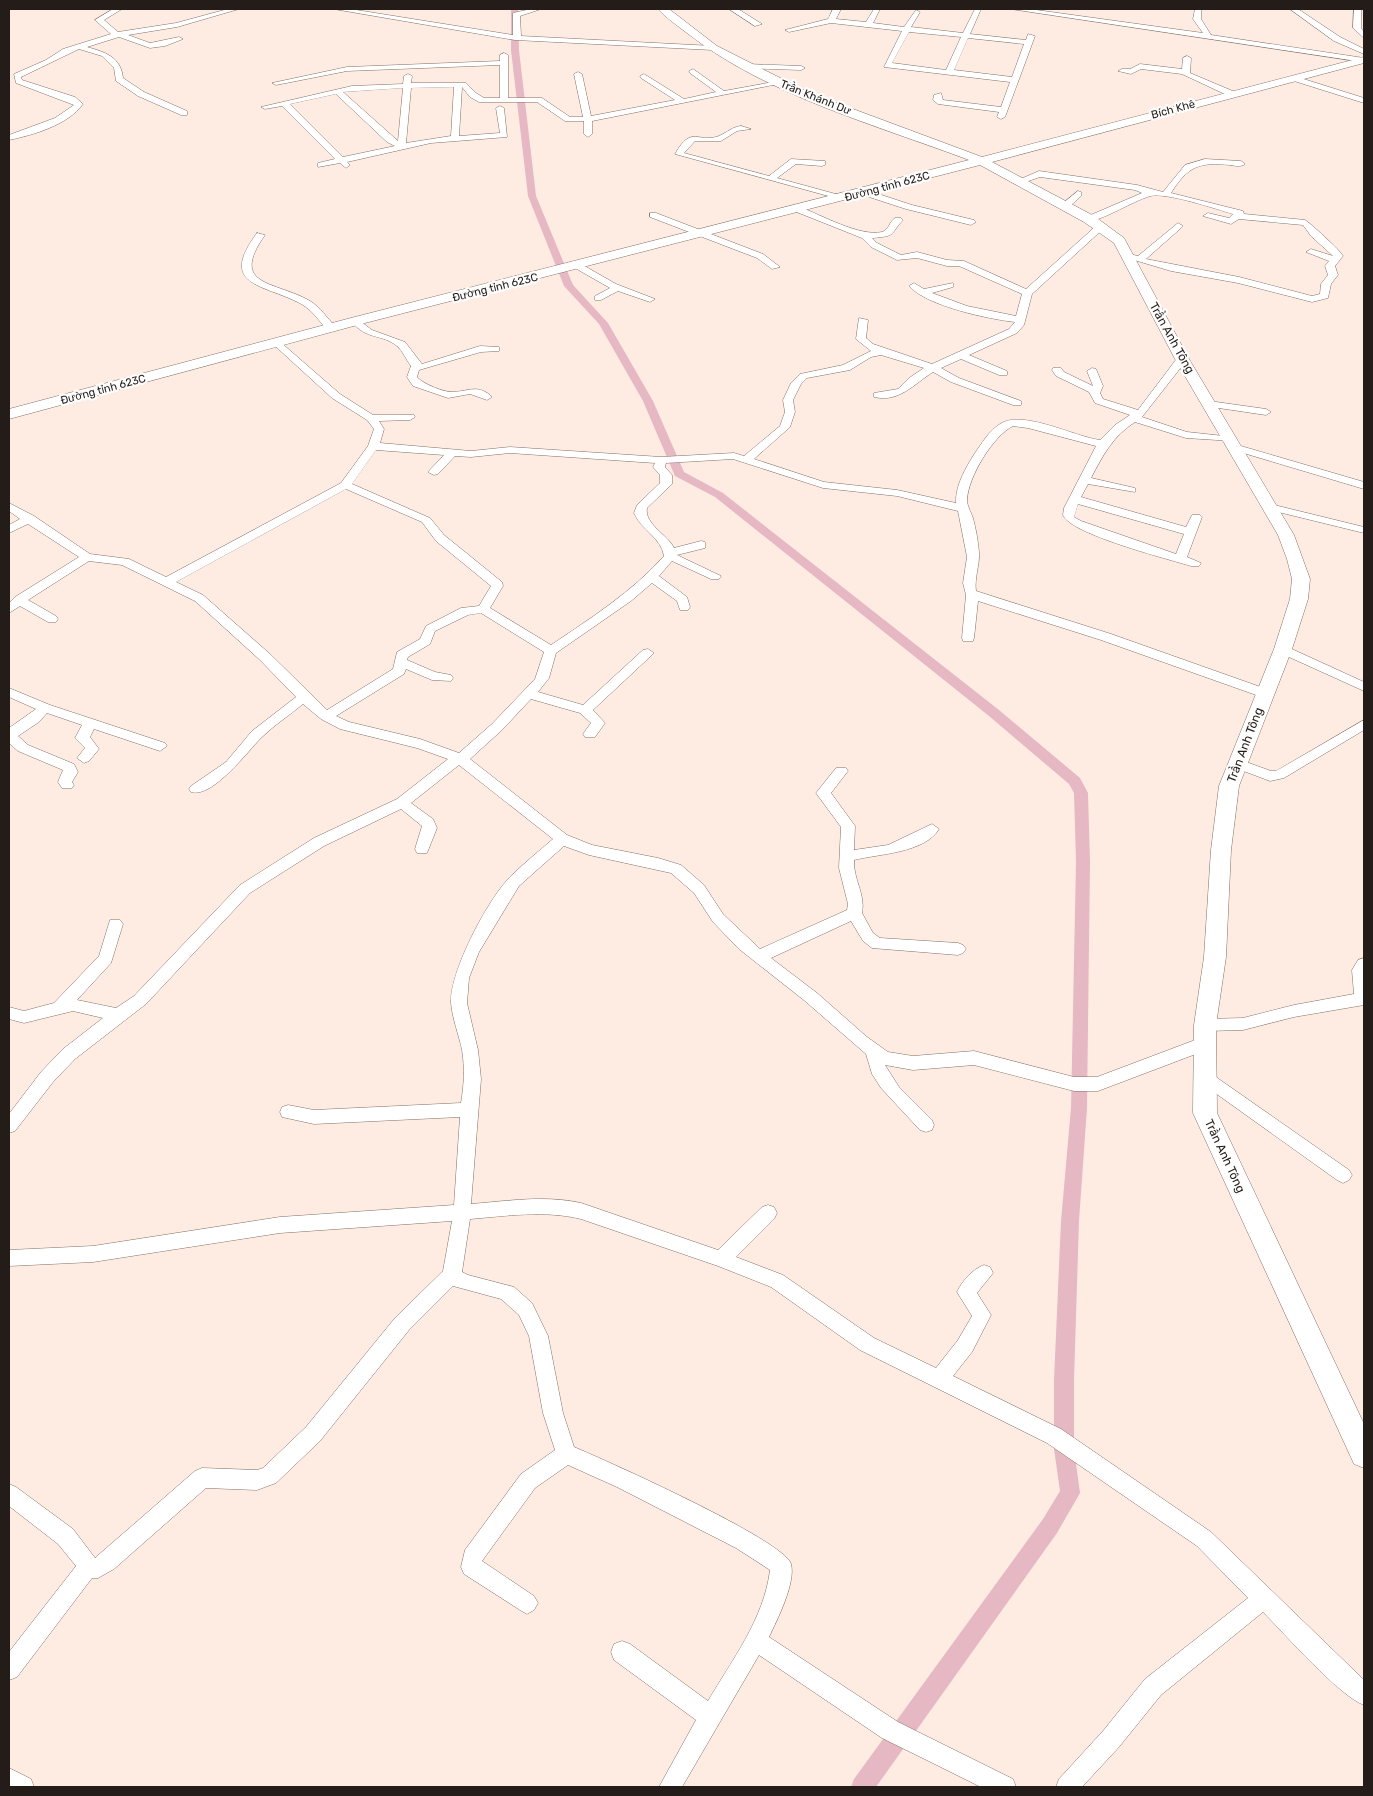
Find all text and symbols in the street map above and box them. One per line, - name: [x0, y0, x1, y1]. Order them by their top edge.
- street label: Trần Khánh Dư: [778, 76, 854, 118]
- street label: Bích Khê: [1150, 97, 1197, 122]
- street label: Đường tỉnh 623C: [843, 169, 931, 204]
- street label: Đường tỉnh 623C: [451, 271, 539, 304]
- street label: Trần Anh Tông: [1147, 300, 1198, 376]
- street label: Đường tỉnh 623C: [59, 372, 147, 407]
- street label: Trần Anh Tông: [1224, 705, 1266, 785]
- street label: Trần Anh Tông: [1202, 1117, 1249, 1195]

